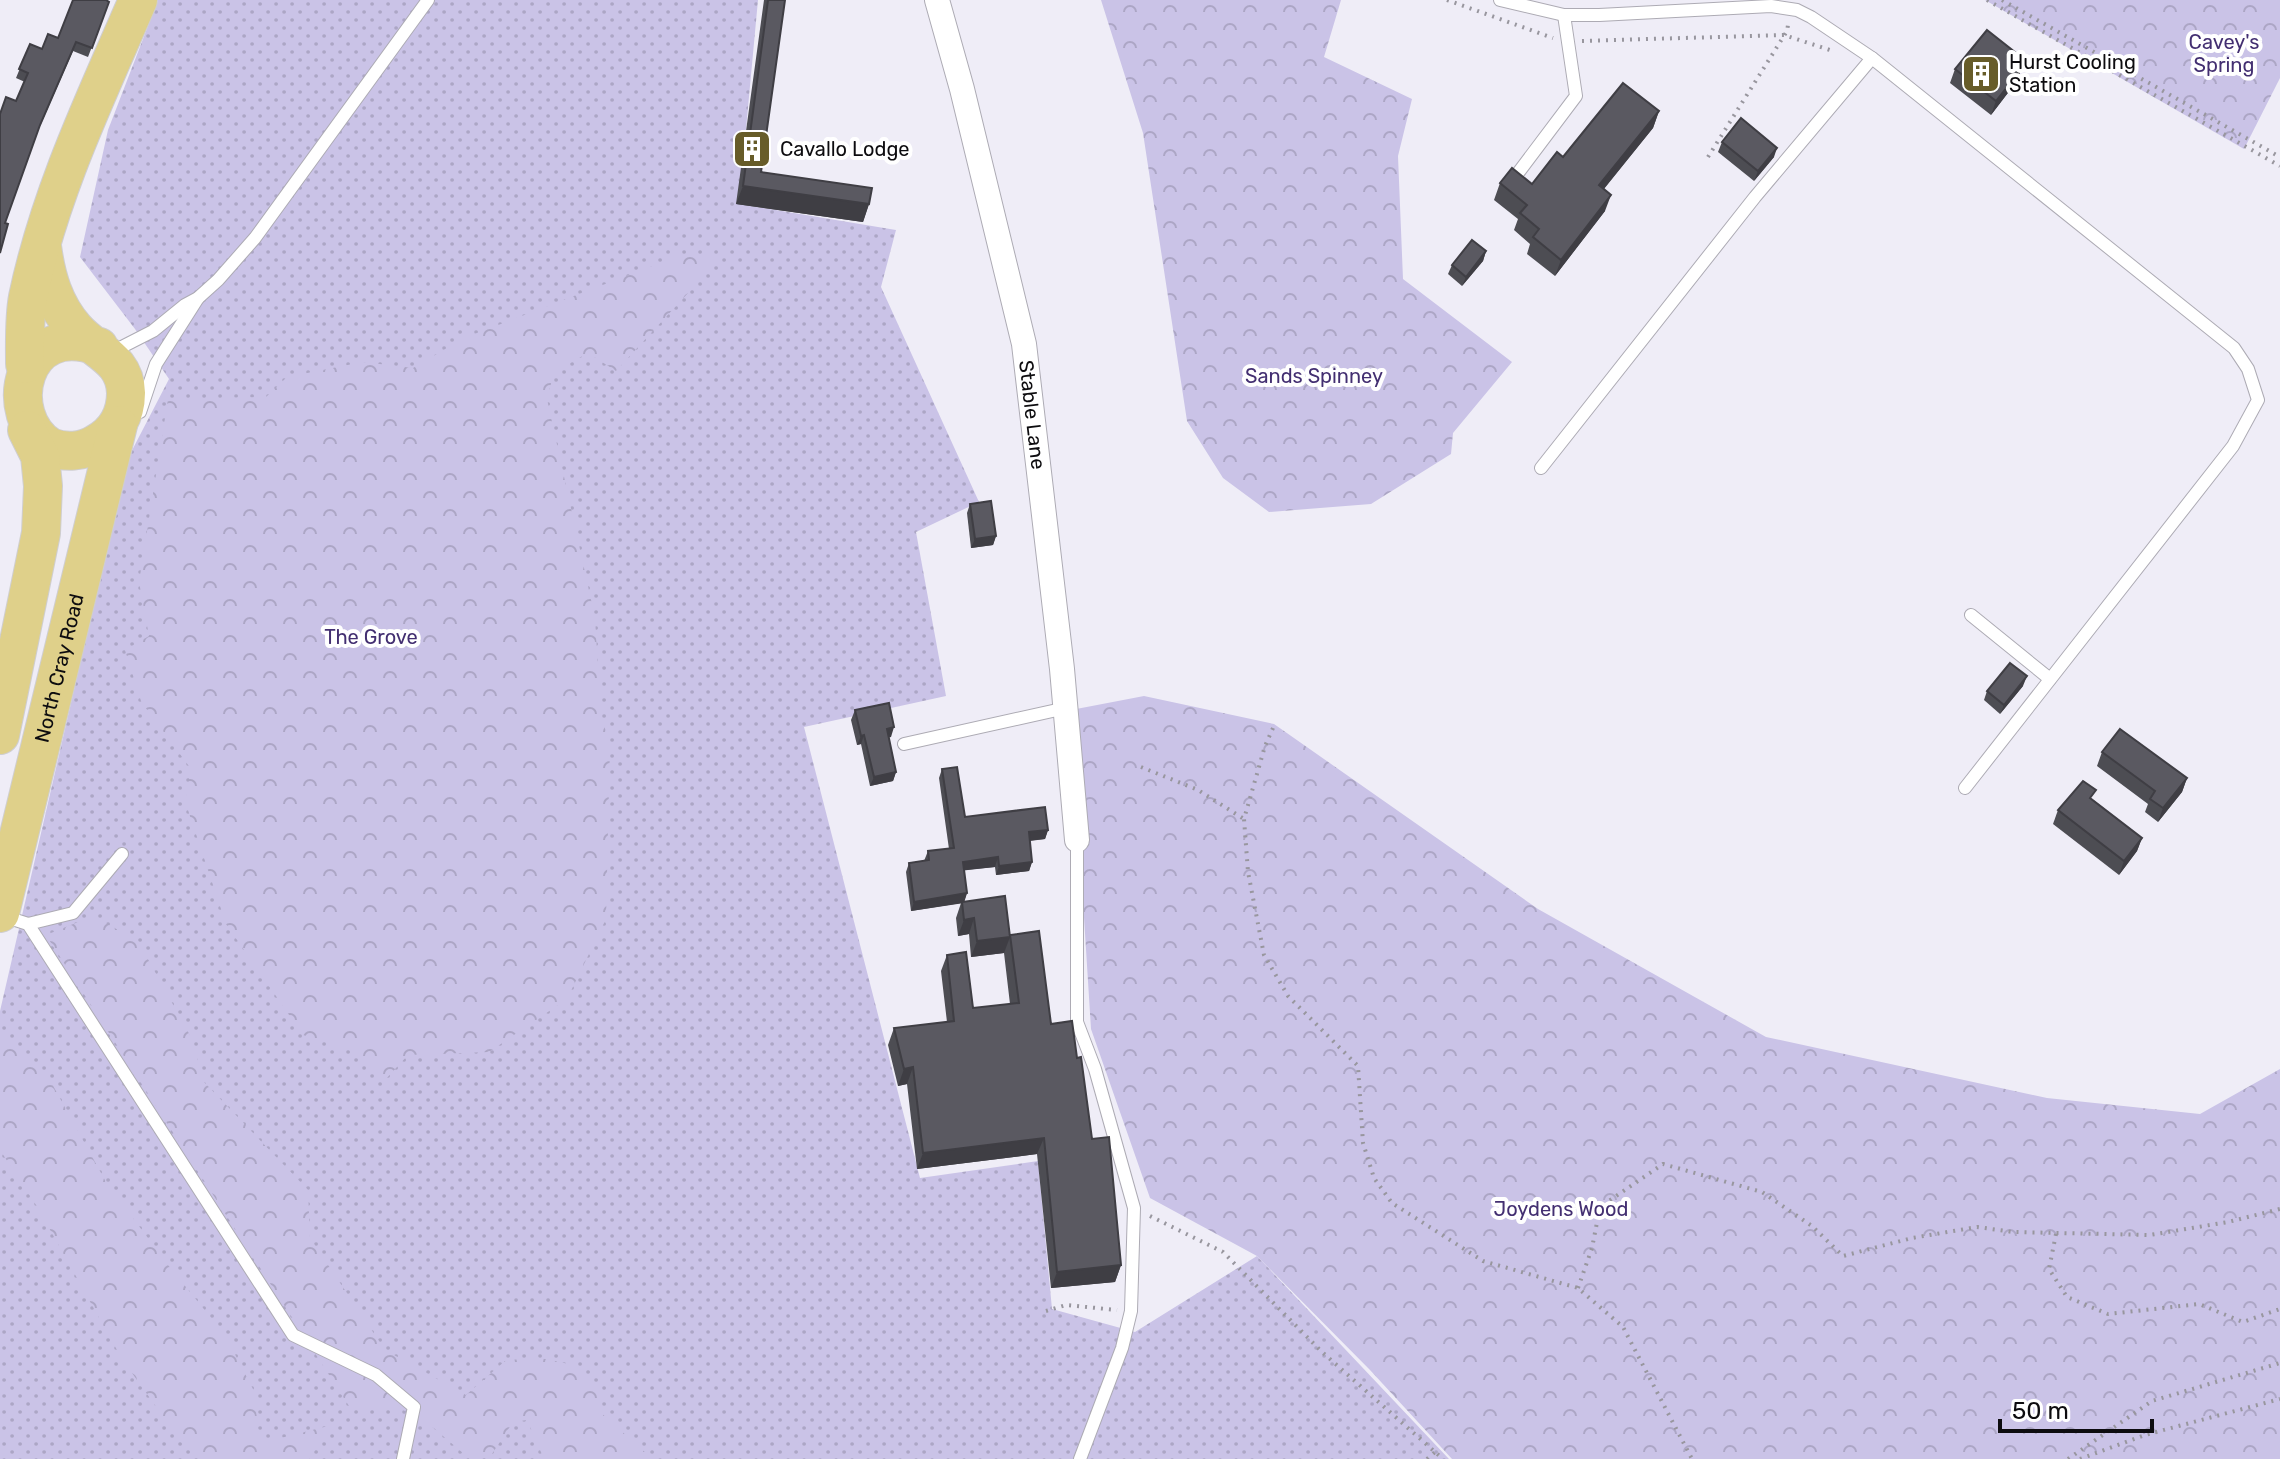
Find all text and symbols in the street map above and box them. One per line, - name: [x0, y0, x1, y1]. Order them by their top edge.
- park label: Cavey's Spring: [2189, 30, 2259, 77]
- place label: Hurst Cooling Station: [2009, 50, 2136, 97]
- building icon: Hurst Cooling Station: [1960, 53, 2002, 95]
- building icon: Cavallo Lodge: [731, 128, 773, 170]
- place label: Cavallo Lodge: [780, 137, 910, 161]
- street label: Stable Lane: [1014, 359, 1051, 471]
- park label: Sands Spinney: [1245, 364, 1383, 388]
- street label: North Cray Road: [30, 591, 89, 745]
- park label: The Grove: [324, 625, 418, 649]
- park label: Joydens Wood: [1494, 1197, 1628, 1221]
- scale bar: [2000, 1383, 2152, 1433]
- text: 50 m: [2012, 1397, 2069, 1425]

